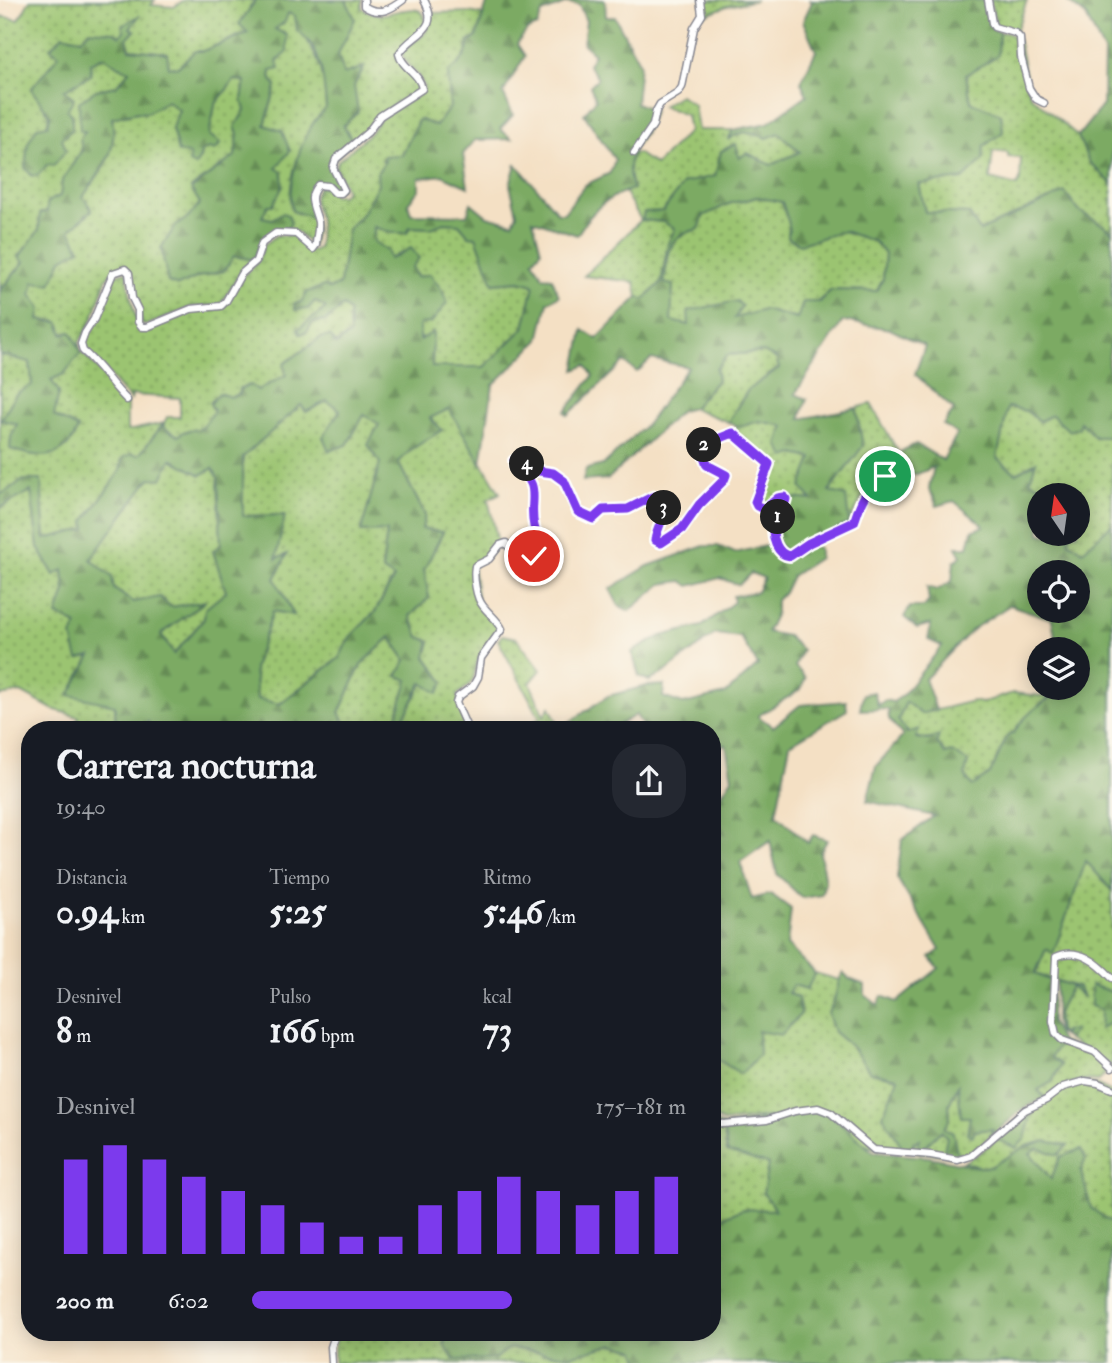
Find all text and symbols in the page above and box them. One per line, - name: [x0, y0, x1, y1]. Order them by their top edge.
- pin: 2: [686, 428, 722, 462]
- text: 2: [699, 432, 708, 456]
- pin: [855, 446, 915, 506]
- pin: 4: [510, 447, 544, 482]
- text: 4: [521, 451, 532, 475]
- icon: arrive: [866, 457, 904, 495]
- north arrow: [1027, 483, 1090, 546]
- map controls: [1027, 483, 1090, 700]
- pin: 3: [646, 490, 682, 526]
- text: 3: [660, 495, 667, 519]
- pin: 1: [760, 500, 796, 534]
- text: 1: [774, 504, 781, 528]
- pin: [504, 526, 564, 586]
- icon: check: [515, 537, 553, 575]
- button: locate: [1027, 560, 1090, 623]
- button: layers: [1027, 637, 1090, 700]
- text: Carrera nocturna: [56, 742, 316, 790]
- button: share: [612, 744, 686, 818]
- text: 19:40: [56, 792, 106, 821]
- text: Distancia: [56, 866, 127, 890]
- text: Tiempo: [269, 866, 330, 890]
- text: Ritmo: [483, 866, 531, 890]
- text: 0.94: [56, 890, 118, 934]
- text: 5:25: [269, 890, 326, 934]
- text: 5:46: [483, 890, 543, 934]
- text: km: [118, 905, 145, 929]
- text: /km: [543, 905, 576, 929]
- text: Desnivel: [56, 985, 122, 1009]
- text: Pulso: [269, 985, 311, 1009]
- text: kcal: [483, 985, 512, 1009]
- text: 8: [56, 1009, 72, 1053]
- text: 166: [269, 1009, 317, 1053]
- text: 73: [483, 1009, 512, 1053]
- text: m: [72, 1024, 91, 1048]
- text: bpm: [317, 1024, 355, 1048]
- text: Desnivel: [56, 1092, 135, 1121]
- text: 175–181 m: [596, 1092, 686, 1121]
- text: 200 m: [56, 1286, 114, 1315]
- text: 6:02: [168, 1286, 209, 1315]

